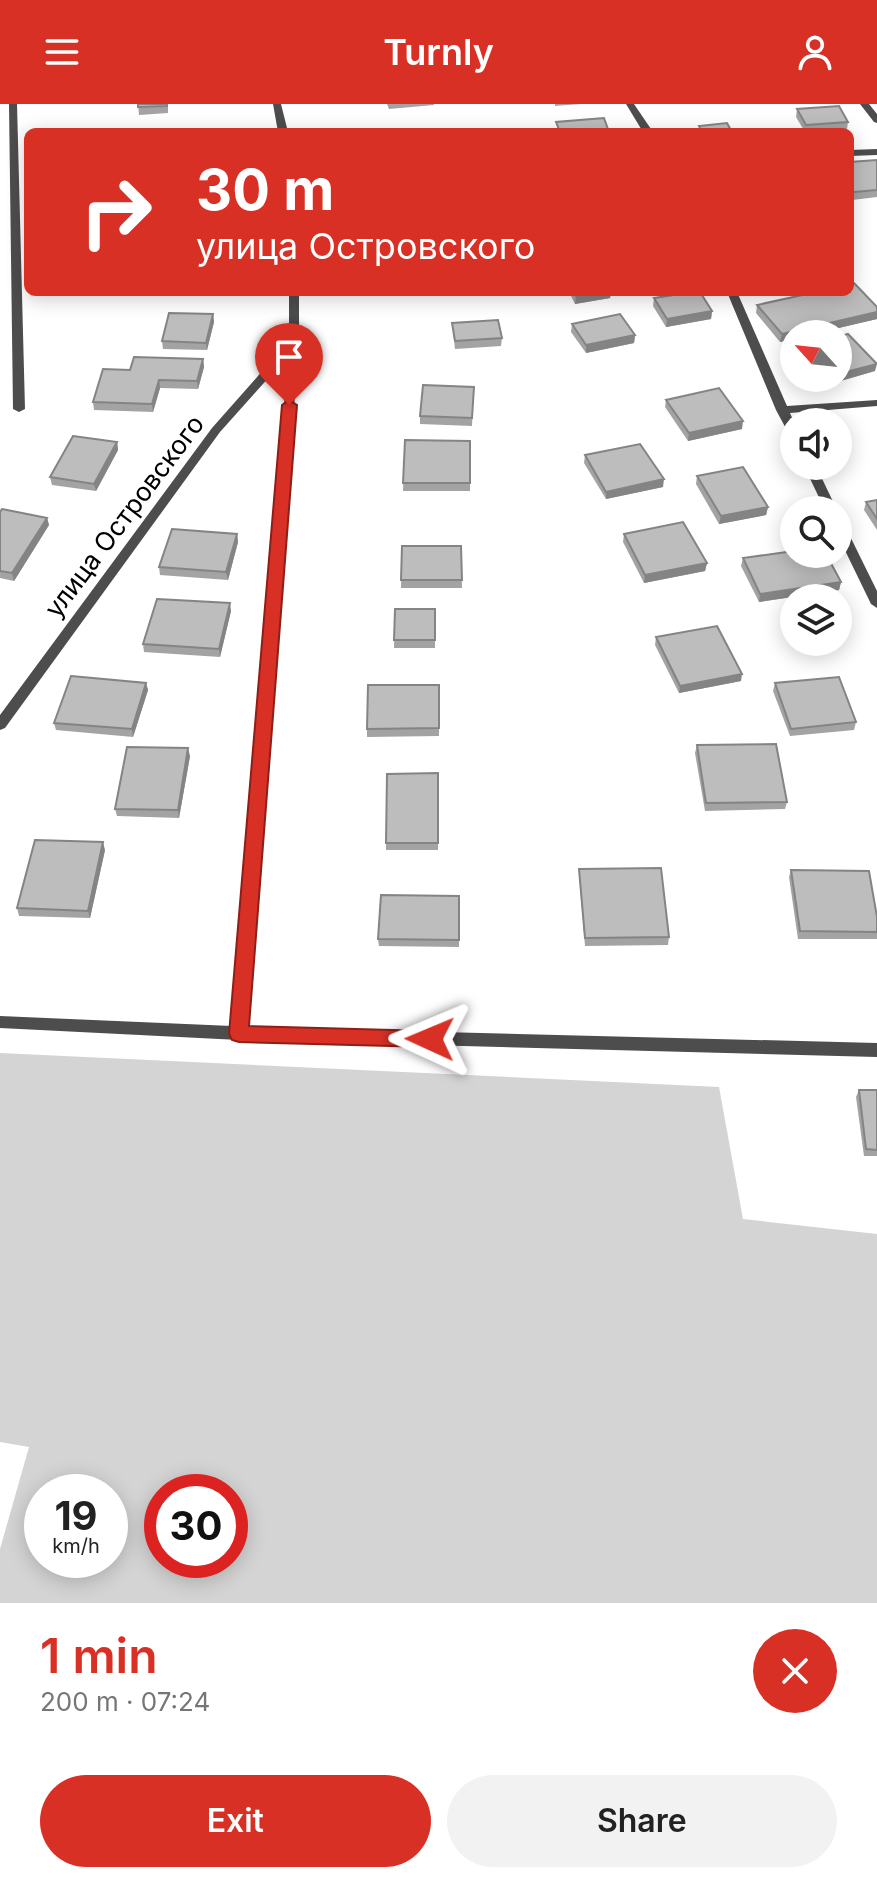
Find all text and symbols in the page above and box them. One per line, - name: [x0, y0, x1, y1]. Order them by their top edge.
- icon: menu: [40, 30, 84, 74]
- text: Turnly: [383, 30, 494, 74]
- icon: person: [793, 30, 837, 74]
- text: 30 m: [196, 156, 334, 224]
- icon: right: [64, 160, 168, 264]
- text: улица Островского: [196, 224, 535, 268]
- north arrow: [780, 320, 852, 392]
- map controls: [780, 320, 852, 656]
- pin: [255, 323, 323, 405]
- icon: arrive: [267, 335, 311, 379]
- button: sound: [780, 408, 852, 480]
- street label: улица Островского: [38, 409, 210, 623]
- button: search: [780, 496, 852, 568]
- button: layers: [780, 584, 852, 656]
- position arrow: [388, 997, 472, 1081]
- speed limit sign: 30: [144, 1474, 248, 1578]
- text: 19: [54, 1491, 98, 1540]
- text: km/h: [52, 1534, 100, 1558]
- text: 1 min: [40, 1626, 158, 1685]
- button: close: [753, 1629, 837, 1713]
- text: 200 m · 07:24: [40, 1686, 210, 1717]
- button: Exit: [40, 1775, 431, 1867]
- button: Share: [447, 1775, 837, 1867]

